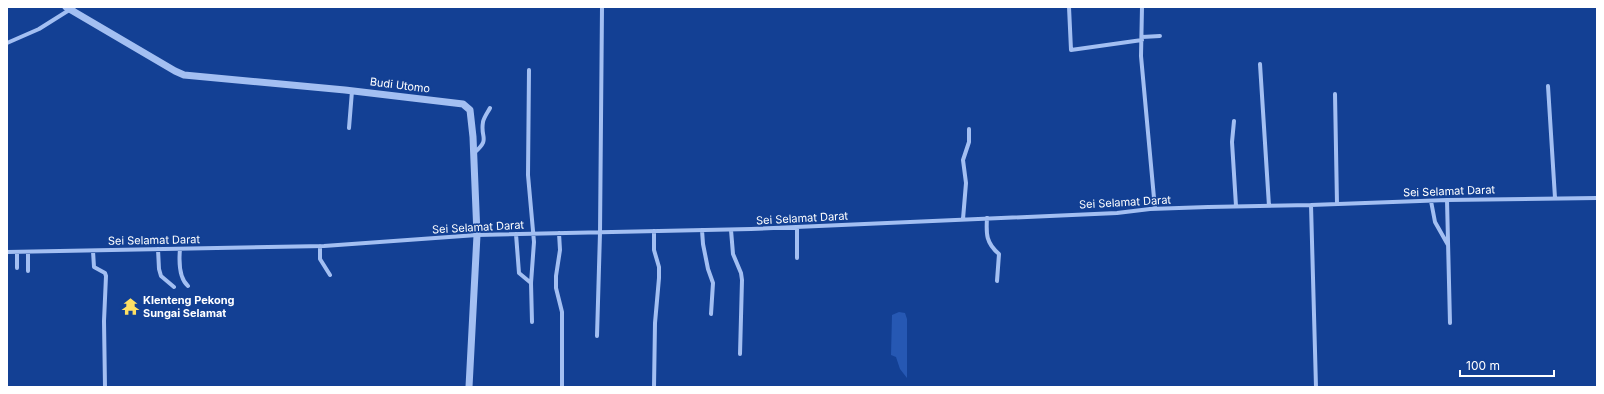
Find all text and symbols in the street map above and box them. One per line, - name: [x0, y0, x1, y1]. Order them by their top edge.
- street label: Budi Utomo: [369, 74, 431, 96]
- street label: Sei Selamat Darat: [1403, 182, 1496, 200]
- street label: Sei Selamat Darat: [1079, 193, 1172, 211]
- street label: Sei Selamat Darat: [756, 209, 849, 227]
- street label: Sei Selamat Darat: [432, 218, 525, 236]
- street label: Sei Selamat Darat: [108, 232, 201, 248]
- place label: Klenteng Pekong Sungai Selamat: [143, 293, 234, 320]
- temple icon: Klenteng Pekong Sungai Selamat: [120, 296, 140, 316]
- scale bar: [1460, 352, 1554, 378]
- text: 100 m: [1466, 358, 1500, 373]

